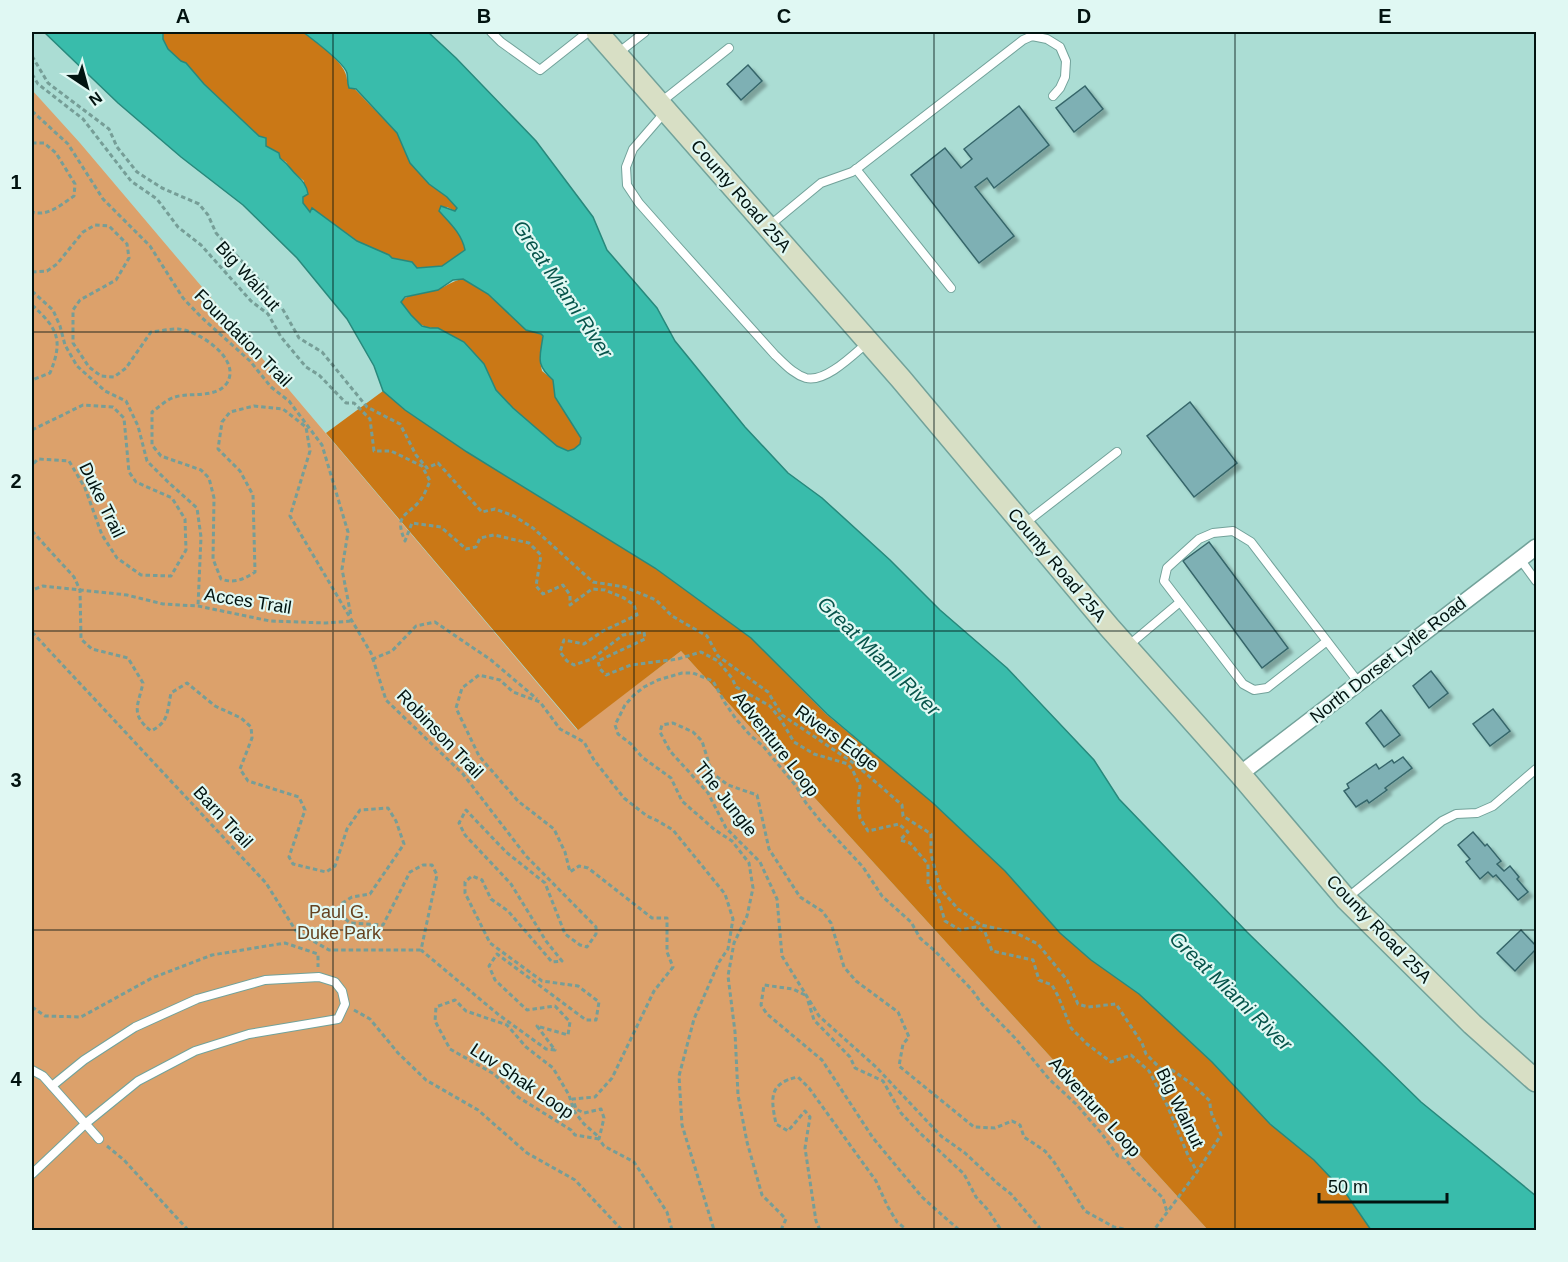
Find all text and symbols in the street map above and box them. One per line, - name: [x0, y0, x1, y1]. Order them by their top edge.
- text: A: [176, 5, 190, 27]
- text: B: [477, 5, 491, 27]
- text: C: [777, 5, 791, 27]
- text: D: [1077, 5, 1091, 27]
- text: E: [1378, 5, 1392, 27]
- north arrow: [57, 57, 117, 117]
- text: N: [86, 88, 105, 109]
- street label: County Road 25A: [687, 136, 795, 256]
- text: 1: [10, 171, 22, 193]
- water label: Great Miami River: [509, 216, 618, 363]
- street label: Big Walnut: [212, 237, 284, 315]
- street label: Foundation Trail: [190, 285, 296, 391]
- street label: Duke Trail: [75, 459, 129, 541]
- text: 2: [10, 470, 22, 492]
- street label: County Road 25A: [1004, 504, 1110, 626]
- street label: Acces Trail: [203, 584, 293, 618]
- water label: Great Miami River: [813, 592, 946, 721]
- street label: North Dorset Lytle Road: [1306, 593, 1470, 727]
- street label: Robinson Trail: [393, 686, 487, 782]
- street label: Adventure Loop: [729, 688, 823, 800]
- street label: Rivers Edge: [791, 701, 883, 775]
- street label: The Jungle: [691, 758, 761, 840]
- text: 3: [10, 769, 22, 791]
- street label: Barn Trail: [189, 782, 257, 852]
- street label: County Road 25A: [1322, 871, 1436, 987]
- park label: Paul G. Duke Park: [297, 902, 382, 943]
- water label: Great Miami River: [1165, 927, 1298, 1056]
- street label: Luv Shak Loop: [467, 1039, 577, 1123]
- street label: Adventure Loop: [1045, 1053, 1145, 1161]
- street label: Big Walnut: [1152, 1065, 1208, 1151]
- text: 4: [10, 1068, 22, 1090]
- scale bar: [1319, 1166, 1446, 1204]
- text: 50 m: [1328, 1177, 1368, 1197]

